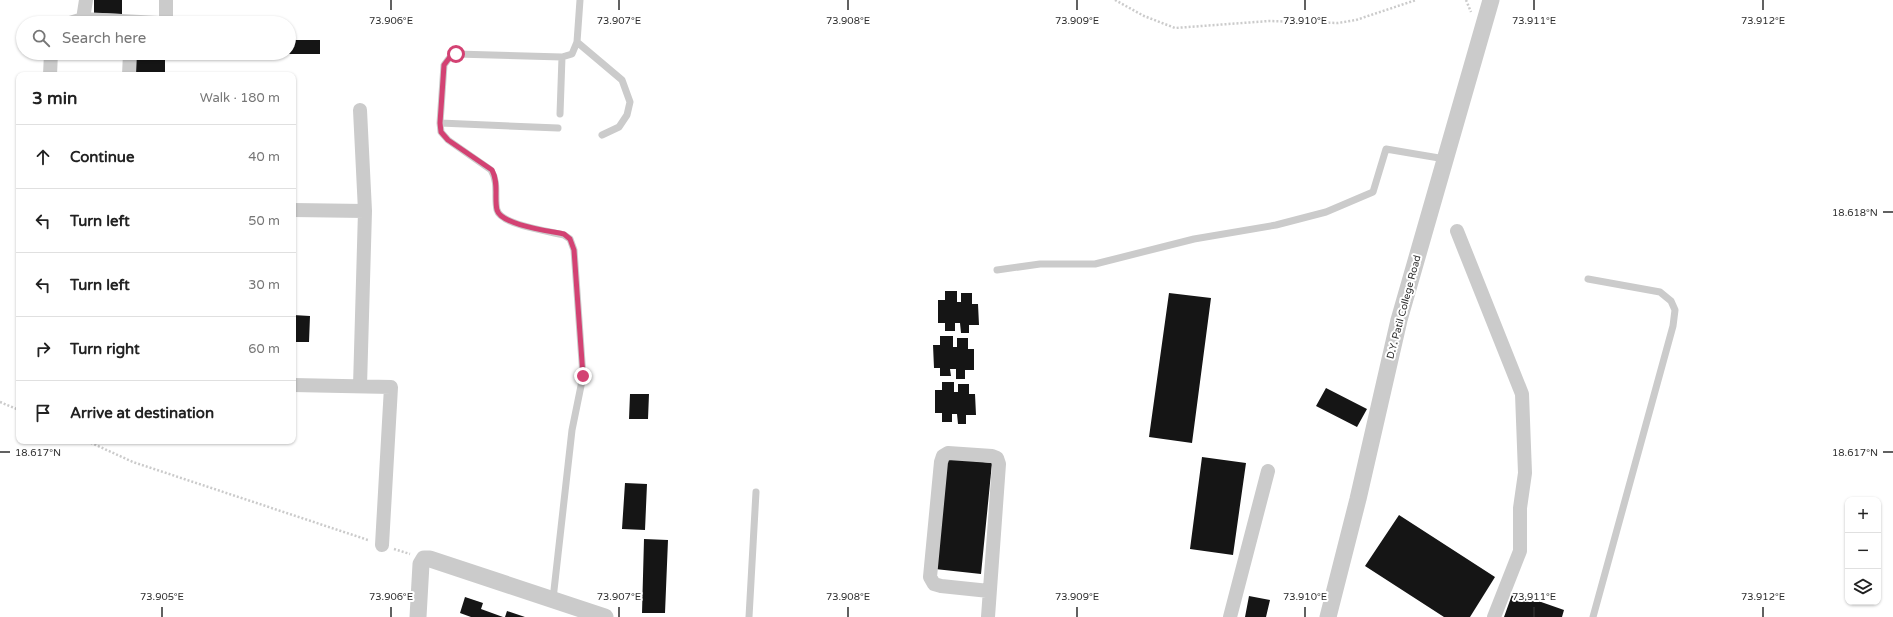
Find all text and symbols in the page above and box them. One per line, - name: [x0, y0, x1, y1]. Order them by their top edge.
- text: 73.906°E: [369, 15, 413, 27]
- text: 73.907°E: [597, 15, 641, 27]
- text: 73.908°E: [826, 15, 870, 27]
- text: 73.909°E: [1055, 15, 1099, 27]
- text: 73.910°E: [1283, 15, 1327, 27]
- text: 73.911°E: [1512, 15, 1556, 27]
- text: 73.912°E: [1741, 15, 1785, 27]
- search box: [16, 16, 296, 60]
- icon: search: [30, 27, 52, 49]
- text: Search here: [62, 29, 146, 47]
- route start: [447, 45, 465, 63]
- text: 3 min: [32, 88, 77, 109]
- text: Walk · 180 m: [200, 90, 280, 106]
- icon: ahead: [32, 146, 54, 168]
- text: Continue: [70, 148, 134, 166]
- text: 40 m: [248, 149, 280, 165]
- text: 18.618°N: [1832, 207, 1878, 219]
- icon: left: [32, 210, 54, 232]
- text: Turn left: [70, 212, 130, 230]
- text: 50 m: [248, 213, 280, 229]
- street label: D.Y. Patil College Road: [1384, 254, 1424, 360]
- icon: left: [32, 274, 54, 296]
- text: Turn left: [70, 276, 130, 294]
- text: 30 m: [248, 277, 280, 293]
- icon: right: [32, 338, 54, 360]
- text: Turn right: [70, 340, 140, 358]
- text: 60 m: [248, 341, 280, 357]
- route end: [574, 367, 592, 385]
- icon: arrive: [32, 402, 54, 424]
- text: Arrive at destination: [70, 404, 214, 422]
- text: 18.617°N: [15, 447, 61, 459]
- text: 18.617°N: [1832, 447, 1878, 459]
- map controls: [1845, 497, 1881, 605]
- button: +: [1845, 497, 1881, 533]
- button: −: [1845, 533, 1881, 569]
- button: layers: [1845, 569, 1881, 605]
- text: 73.905°E: [140, 591, 184, 603]
- text: 73.906°E: [369, 591, 413, 603]
- text: 73.907°E: [597, 591, 641, 603]
- text: 73.908°E: [826, 591, 870, 603]
- text: 73.909°E: [1055, 591, 1099, 603]
- text: 73.910°E: [1283, 591, 1327, 603]
- text: 73.911°E: [1512, 591, 1556, 603]
- text: 73.912°E: [1741, 591, 1785, 603]

